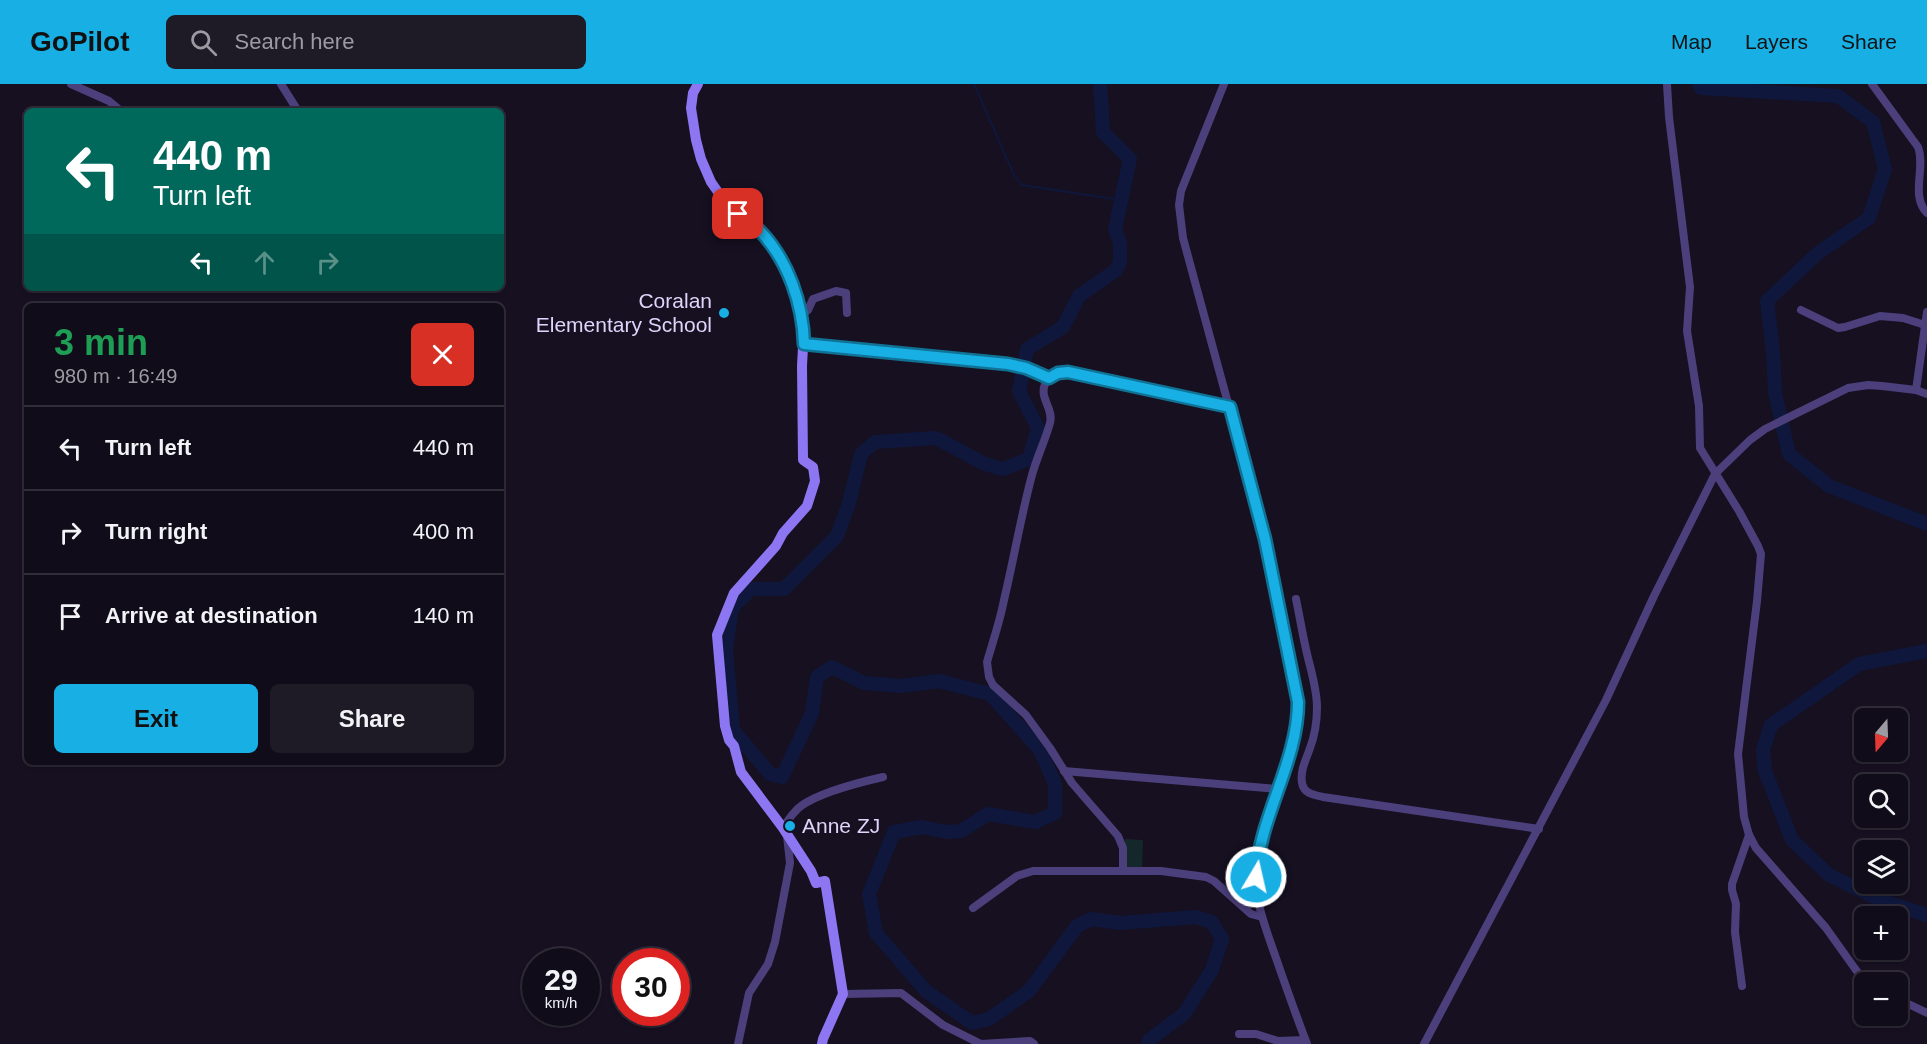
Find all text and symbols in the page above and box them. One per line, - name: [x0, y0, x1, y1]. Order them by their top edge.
- search box: [166, 15, 586, 69]
- text: GoPilot: [30, 26, 130, 57]
- icon: search: [187, 26, 220, 59]
- text: Search here: [235, 29, 354, 54]
- text: Map: [1671, 30, 1712, 53]
- text: Layers: [1745, 30, 1808, 53]
- text: Share: [1841, 30, 1897, 53]
- icon: left: [54, 132, 132, 210]
- text: 440 m: [153, 132, 272, 179]
- text: Turn left: [153, 181, 251, 211]
- pin: [712, 188, 763, 239]
- icon: arrive: [721, 197, 754, 230]
- icon: left: [185, 246, 218, 279]
- icon: ahead: [248, 246, 281, 279]
- icon: right: [311, 246, 344, 279]
- place label: Coralan Elementary School: [536, 289, 712, 336]
- marker: Coralan Elementary School: [717, 306, 731, 320]
- text: 3 min: [54, 322, 148, 363]
- button: close: [411, 323, 474, 386]
- text: 980 m · 16:49: [54, 365, 177, 387]
- icon: left: [54, 432, 87, 465]
- text: Turn left: [105, 435, 191, 460]
- text: 440 m: [413, 435, 474, 460]
- icon: right: [54, 516, 87, 549]
- text: Turn right: [105, 519, 207, 544]
- text: 400 m: [413, 519, 474, 544]
- icon: arrive: [54, 600, 87, 633]
- text: Arrive at destination: [105, 603, 318, 628]
- text: 140 m: [413, 603, 474, 628]
- button: Exit: [54, 684, 258, 753]
- button: Share: [270, 684, 474, 753]
- north arrow: [1854, 708, 1908, 762]
- map controls: [1854, 708, 1908, 1026]
- button: search: [1854, 774, 1908, 828]
- place label: Anne ZJ: [802, 814, 880, 837]
- marker: Anne ZJ: [783, 819, 797, 833]
- button: layers: [1854, 840, 1908, 894]
- position arrow: [1224, 845, 1288, 909]
- button: +: [1854, 906, 1908, 960]
- speed limit sign: 30: [612, 948, 690, 1026]
- text: 29: [544, 963, 578, 996]
- button: −: [1854, 972, 1908, 1026]
- text: km/h: [545, 994, 577, 1011]

